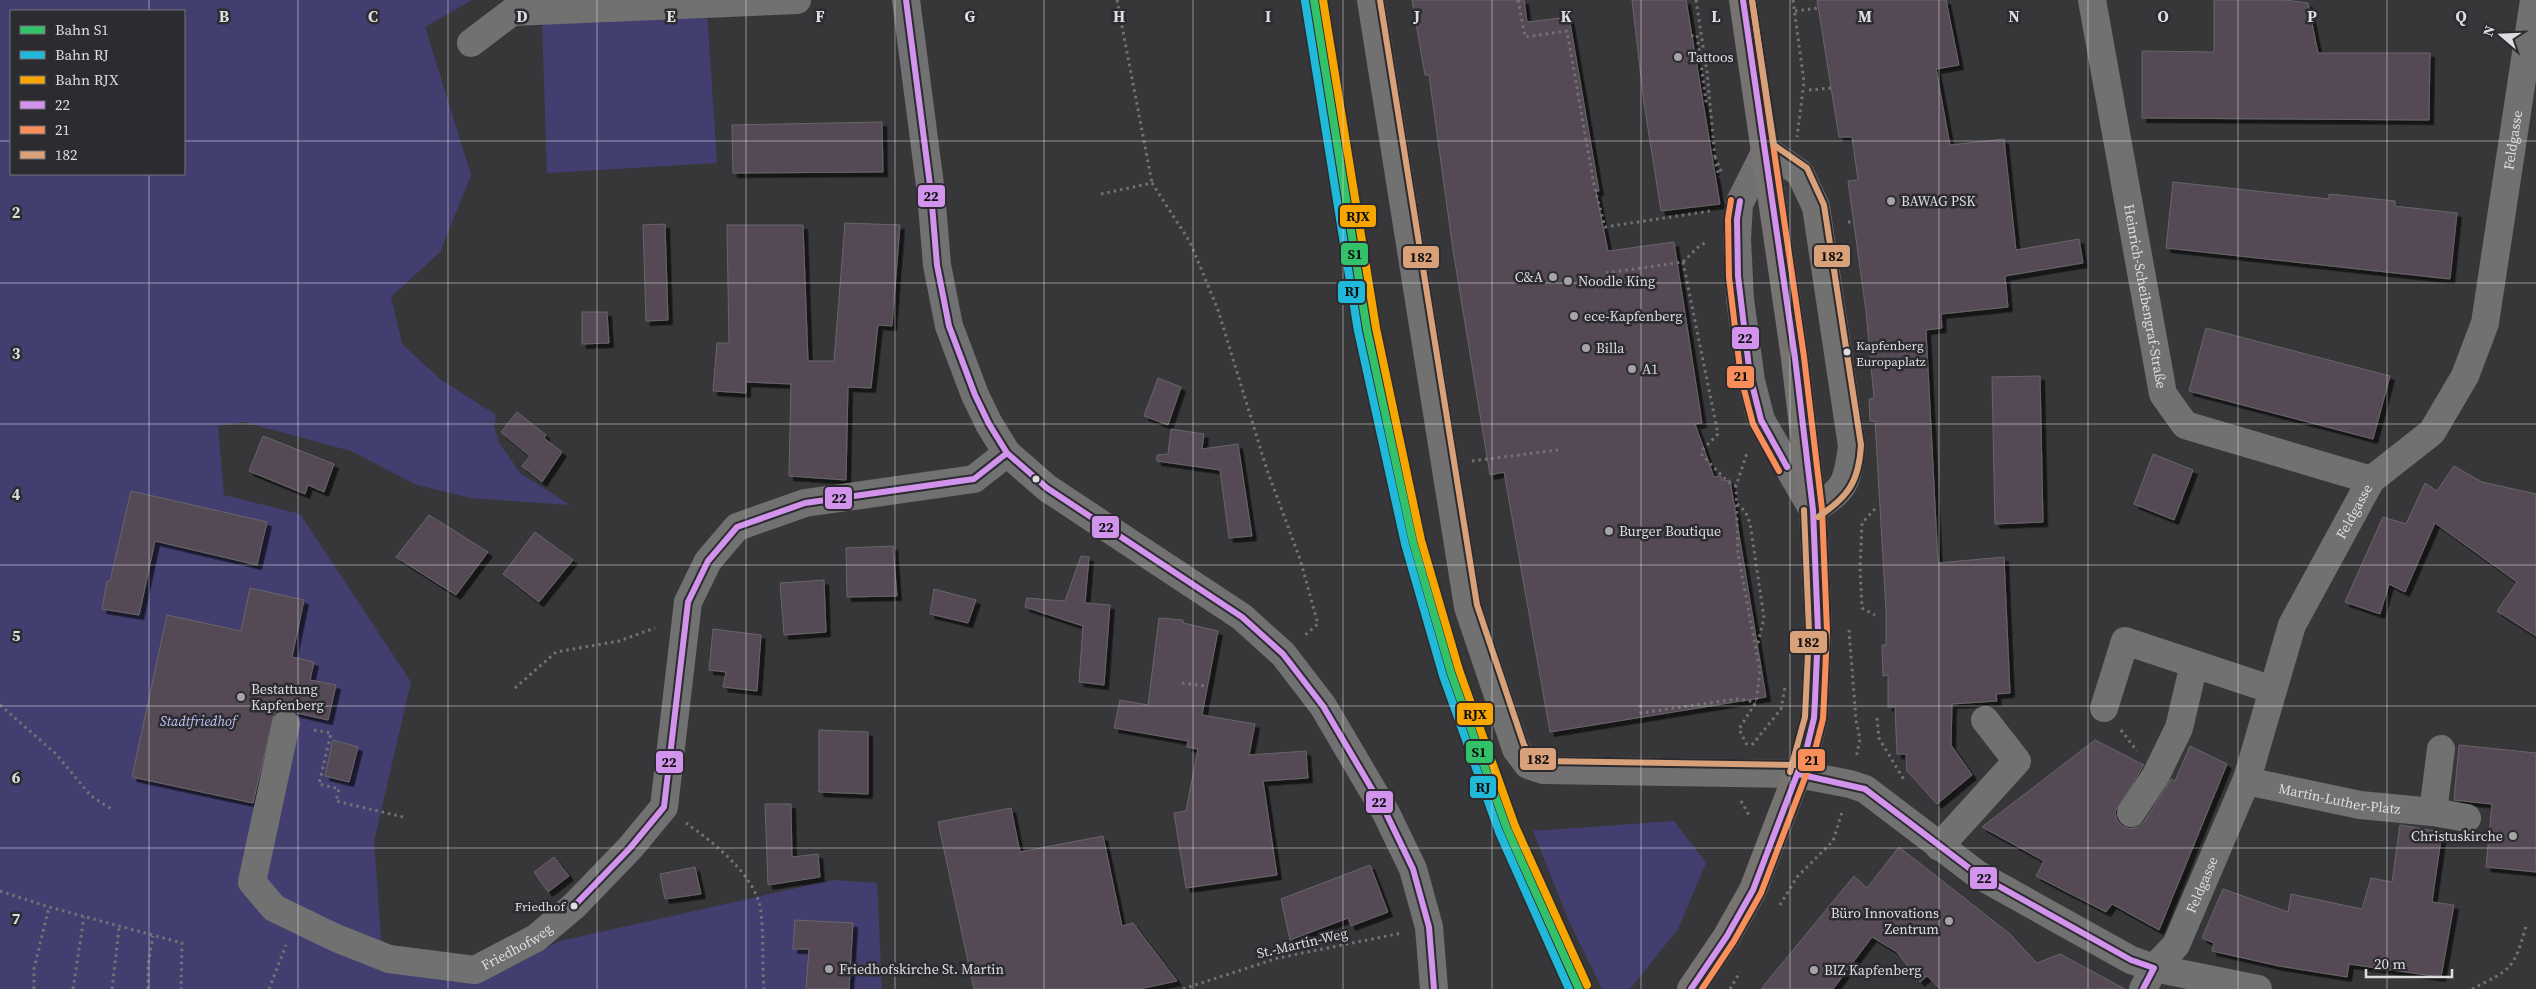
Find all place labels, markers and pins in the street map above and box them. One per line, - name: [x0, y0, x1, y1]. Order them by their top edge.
- place label: Tattoos: [1688, 47, 1734, 67]
- marker: Tattoos: [1672, 51, 1684, 63]
- place label: BAWAG PSK: [1901, 191, 1976, 211]
- marker: BAWAG PSK: [1885, 195, 1897, 207]
- place label: C&A: [1515, 267, 1544, 287]
- marker: C&A: [1547, 271, 1559, 283]
- place label: Noodle King: [1578, 271, 1655, 291]
- marker: Noodle King: [1562, 275, 1574, 287]
- place label: ece-Kapfenberg: [1584, 306, 1682, 326]
- marker: ece-Kapfenberg: [1568, 310, 1580, 322]
- place label: Kapfenberg Europaplatz: [1856, 337, 1926, 370]
- place label: Billa: [1596, 338, 1625, 358]
- marker: Billa: [1580, 342, 1592, 354]
- marker: Kapfenberg Europaplatz: [1842, 347, 1852, 357]
- place label: A1: [1642, 359, 1658, 379]
- marker: A1: [1626, 363, 1638, 375]
- unlabelled marker: [1031, 474, 1041, 484]
- place label: Burger Boutique: [1619, 521, 1721, 541]
- marker: Burger Boutique: [1603, 525, 1615, 537]
- place label: Bestattung Kapfenberg: [251, 679, 324, 715]
- marker: Bestattung Kapfenberg: [235, 691, 247, 703]
- place label: Christuskirche: [2411, 826, 2503, 846]
- marker: Christuskirche: [2507, 830, 2519, 842]
- place label: Friedhof: [515, 898, 566, 915]
- marker: Friedhof: [569, 901, 579, 911]
- place label: Büro Innovations Zentrum: [1831, 903, 1939, 939]
- marker: Büro Innovations Zentrum: [1943, 915, 1955, 927]
- place label: Friedhofskirche St. Martin: [839, 959, 1004, 979]
- place label: BIZ Kapfenberg: [1824, 960, 1921, 980]
- marker: Friedhofskirche St. Martin: [823, 963, 835, 975]
- marker: BIZ Kapfenberg: [1808, 964, 1820, 976]

